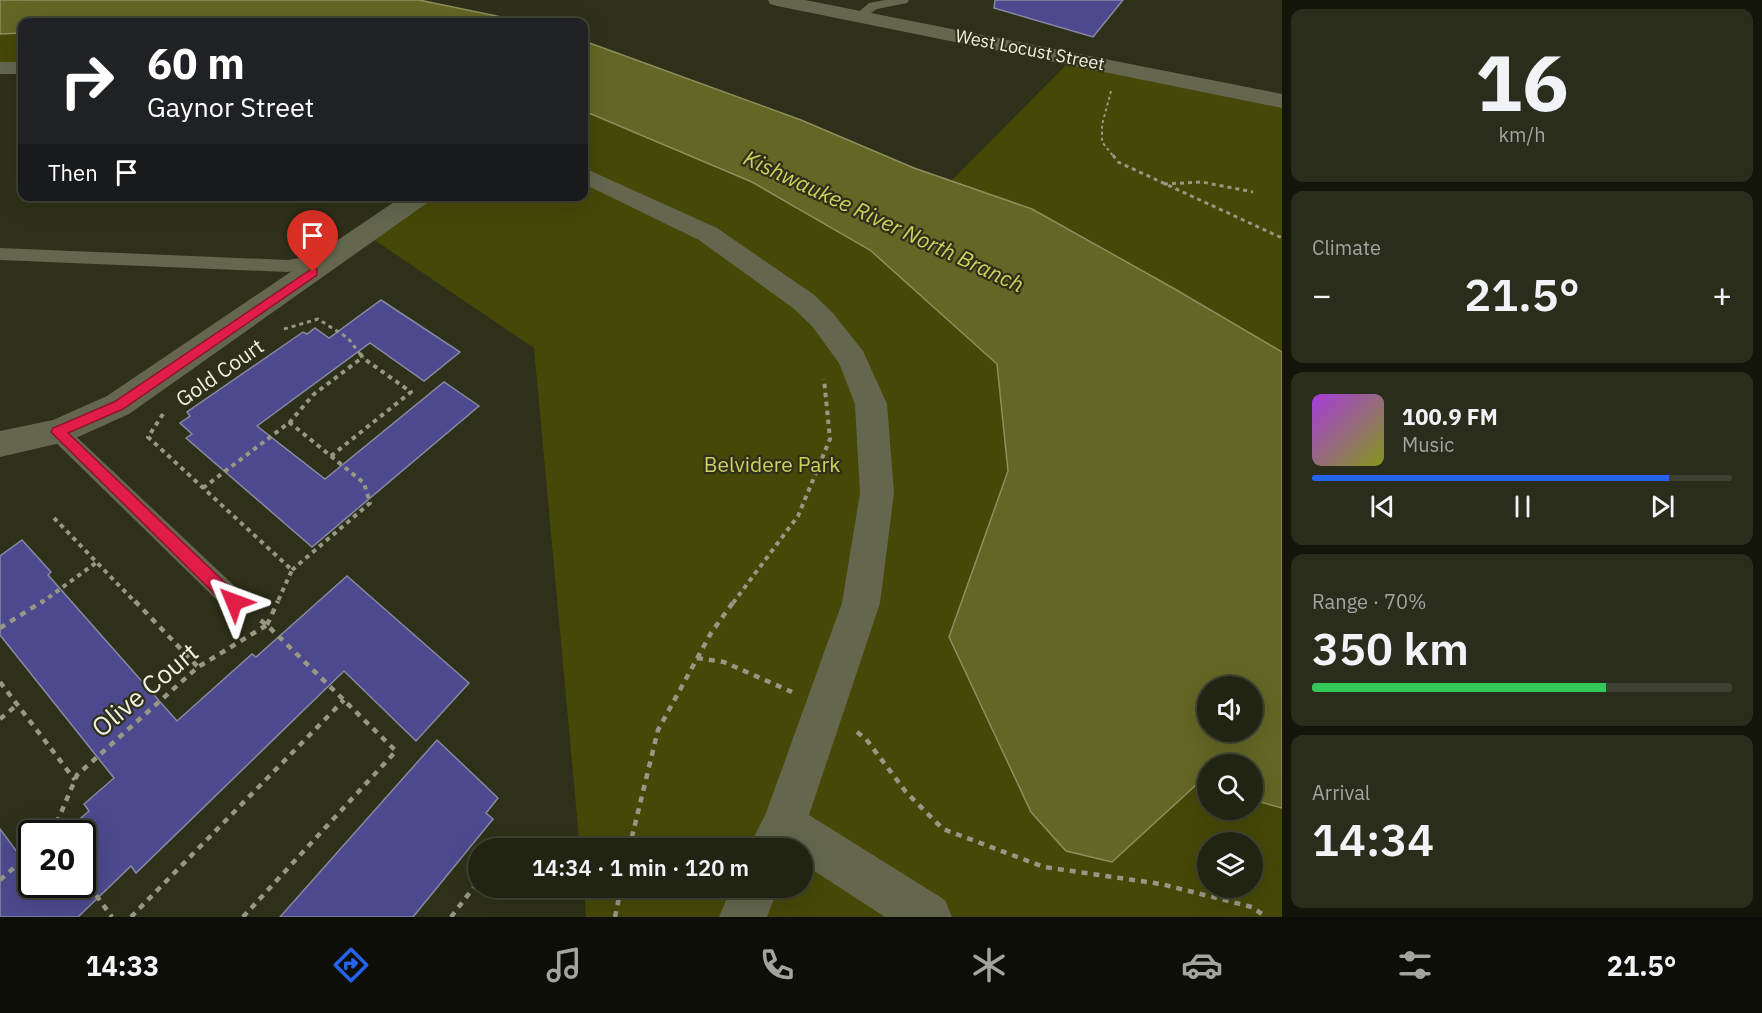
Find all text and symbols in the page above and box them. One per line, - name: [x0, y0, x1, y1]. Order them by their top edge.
- street label: West Locust Street: [953, 24, 1107, 75]
- text: 16: [1475, 31, 1569, 132]
- text: 60 m: [147, 36, 245, 91]
- icon: right: [48, 42, 126, 120]
- text: Gaynor Street: [147, 89, 314, 124]
- text: km/h: [1498, 121, 1546, 148]
- water label: Kishwaukee River North Branch: [739, 143, 1029, 298]
- icon: arrive: [110, 156, 143, 189]
- text: Then: [48, 158, 98, 187]
- pin: [287, 210, 338, 272]
- icon: arrive: [296, 219, 329, 252]
- text: Climate: [1312, 234, 1381, 261]
- text: 21.5°: [1464, 265, 1580, 323]
- text: −: [1312, 273, 1332, 316]
- text: +: [1712, 273, 1732, 316]
- street label: Gold Court: [170, 332, 269, 413]
- text: 100.9 FM: [1402, 402, 1498, 431]
- text: Music: [1402, 431, 1454, 458]
- park label: Belvidere Park: [704, 450, 840, 478]
- icon: previous: [1366, 490, 1399, 523]
- icon: pause: [1506, 490, 1539, 523]
- icon: next: [1646, 490, 1679, 523]
- position arrow: [202, 570, 266, 634]
- text: Range · 70%: [1312, 588, 1427, 615]
- text: 350 km: [1312, 619, 1469, 677]
- street label: Olive Court: [84, 635, 205, 744]
- map controls: [1197, 676, 1263, 898]
- button: sound: [1197, 676, 1263, 742]
- button: search: [1197, 754, 1263, 820]
- text: Arrival: [1312, 779, 1370, 806]
- text: 14:34: [1312, 810, 1434, 868]
- speed limit sign: 20: [18, 820, 96, 898]
- button: layers: [1197, 832, 1263, 898]
- text: 14:34 · 1 min · 120 m: [532, 853, 749, 882]
- icon: directions: [330, 944, 372, 986]
- icon: music: [543, 944, 585, 986]
- icon: phone: [756, 944, 798, 986]
- icon: climate: [968, 944, 1010, 986]
- icon: car: [1181, 944, 1223, 986]
- icon: filters: [1394, 944, 1436, 986]
- text: 14:33: [85, 948, 159, 983]
- text: 21.5°: [1607, 948, 1676, 983]

